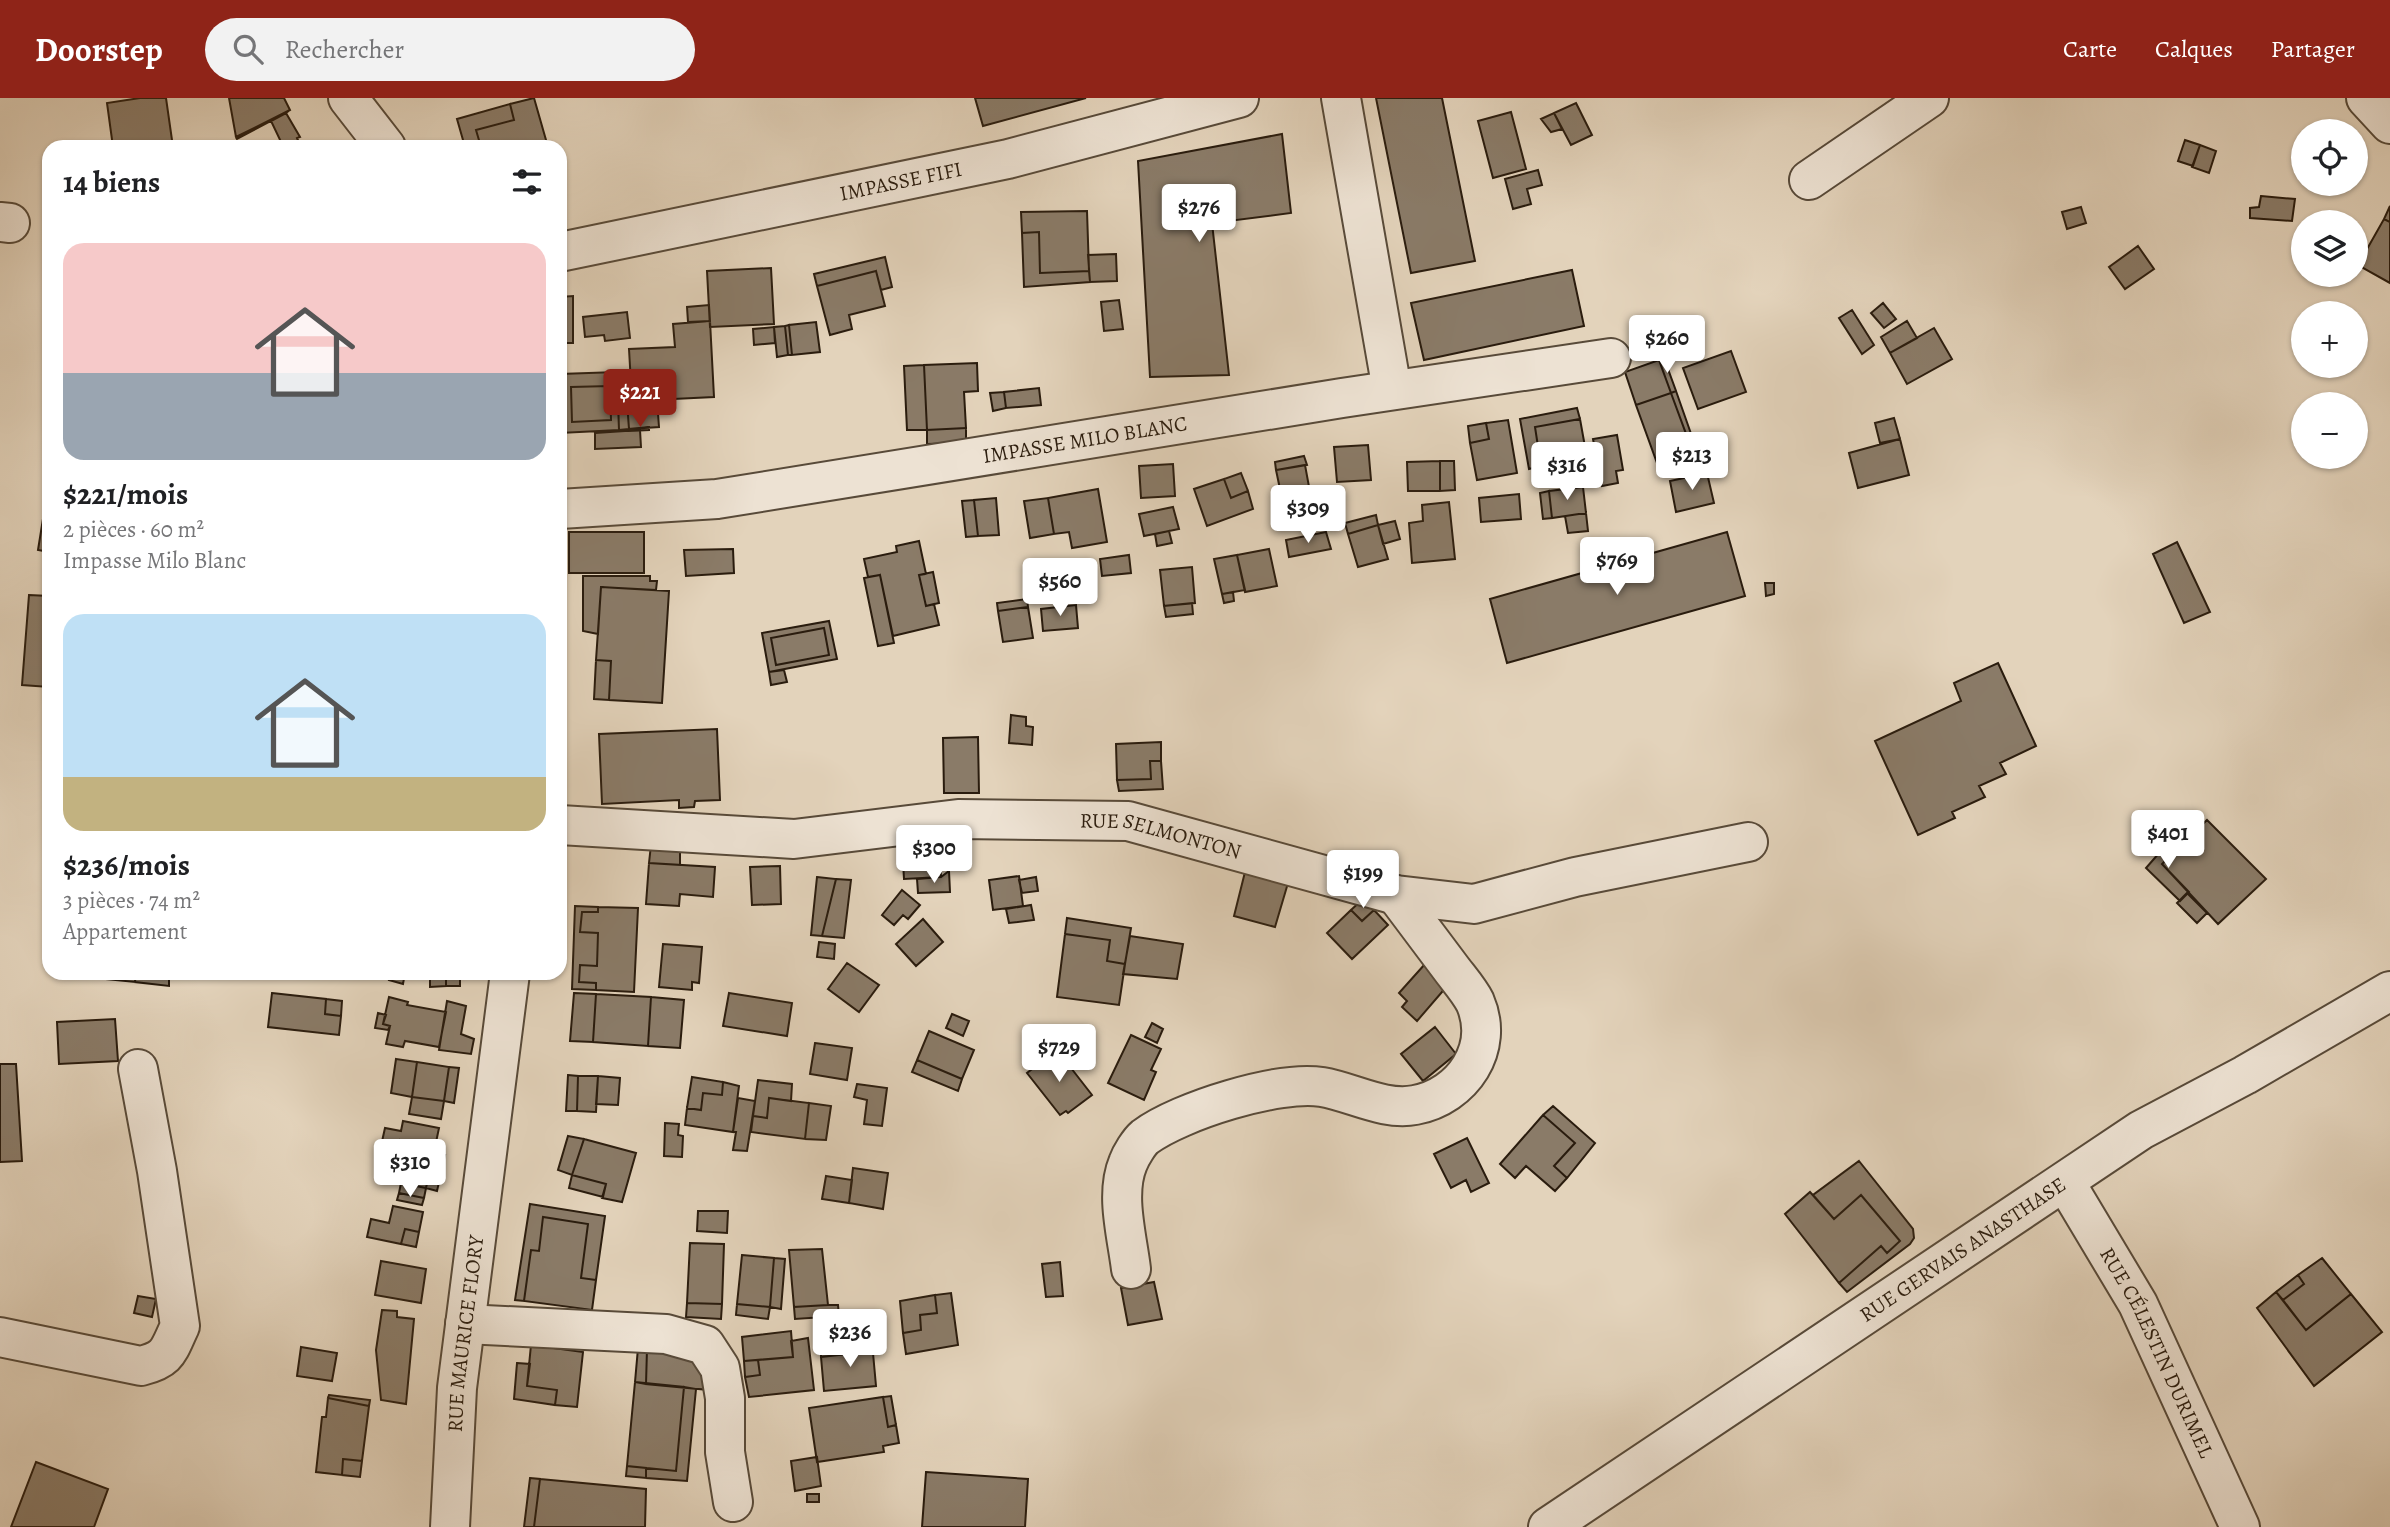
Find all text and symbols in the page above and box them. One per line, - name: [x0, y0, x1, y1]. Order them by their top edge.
- search box: [205, 18, 695, 81]
- text: Doorstep: [35, 27, 163, 72]
- icon: search: [229, 30, 267, 68]
- text: Rechercher: [285, 32, 404, 67]
- text: Carte: [2063, 33, 2117, 65]
- text: Calques: [2155, 33, 2233, 65]
- text: Partager: [2271, 33, 2355, 65]
- map controls: [2291, 119, 2368, 469]
- button: locate: [2291, 119, 2368, 196]
- street label: IMPASSE FIFI: [837, 155, 964, 208]
- text: 14 biens: [63, 162, 160, 202]
- icon: filters: [508, 163, 546, 201]
- pin: $276: [1158, 184, 1240, 244]
- text: $276: [1178, 191, 1220, 222]
- button: layers: [2291, 210, 2368, 287]
- icon: home: [242, 289, 368, 415]
- button: +: [2291, 301, 2368, 378]
- pin: $260: [1626, 316, 1708, 375]
- text: $260: [1645, 322, 1689, 353]
- pin: $221: [599, 370, 681, 429]
- text: $221: [619, 376, 661, 407]
- button: −: [2291, 392, 2368, 469]
- street label: IMPASSE MILO BLANC: [981, 409, 1189, 470]
- pin: $213: [1651, 432, 1733, 492]
- text: $213: [1672, 439, 1712, 470]
- pin: $316: [1526, 442, 1608, 502]
- text: $316: [1547, 449, 1587, 480]
- text: $221/mois: [63, 474, 188, 514]
- pin: $309: [1267, 486, 1349, 545]
- text: $309: [1287, 492, 1329, 523]
- text: 2 pièces · 60 m²: [63, 514, 204, 545]
- pin: $769: [1576, 538, 1658, 597]
- text: $769: [1596, 544, 1638, 575]
- text: Impasse Milo Blanc: [63, 545, 246, 576]
- pin: $560: [1019, 559, 1101, 618]
- text: $560: [1039, 565, 1081, 596]
- icon: home: [242, 660, 368, 786]
- street label: RUE SELMONTON: [1080, 806, 1244, 866]
- pin: $401: [2127, 810, 2209, 870]
- text: $401: [2147, 817, 2189, 848]
- pin: $300: [893, 826, 975, 885]
- text: $300: [912, 832, 956, 863]
- text: $236/mois: [63, 845, 190, 885]
- pin: $199: [1322, 850, 1404, 910]
- text: $199: [1343, 857, 1383, 888]
- text: 3 pièces · 74 m²: [63, 885, 200, 916]
- text: Appartement: [63, 916, 187, 947]
- pin: $729: [1018, 1024, 1100, 1084]
- text: $729: [1038, 1031, 1080, 1062]
- pin: $310: [369, 1140, 451, 1199]
- text: $310: [390, 1146, 430, 1177]
- street label: RUE GERVAIS ANASTHASE: [1854, 1170, 2071, 1329]
- street label: RUE MAURICE FLORY: [441, 1233, 490, 1433]
- street label: RUE CÉLESTIN DURIMEL: [2093, 1242, 2221, 1463]
- pin: $236: [809, 1310, 891, 1369]
- text: $236: [829, 1316, 871, 1347]

